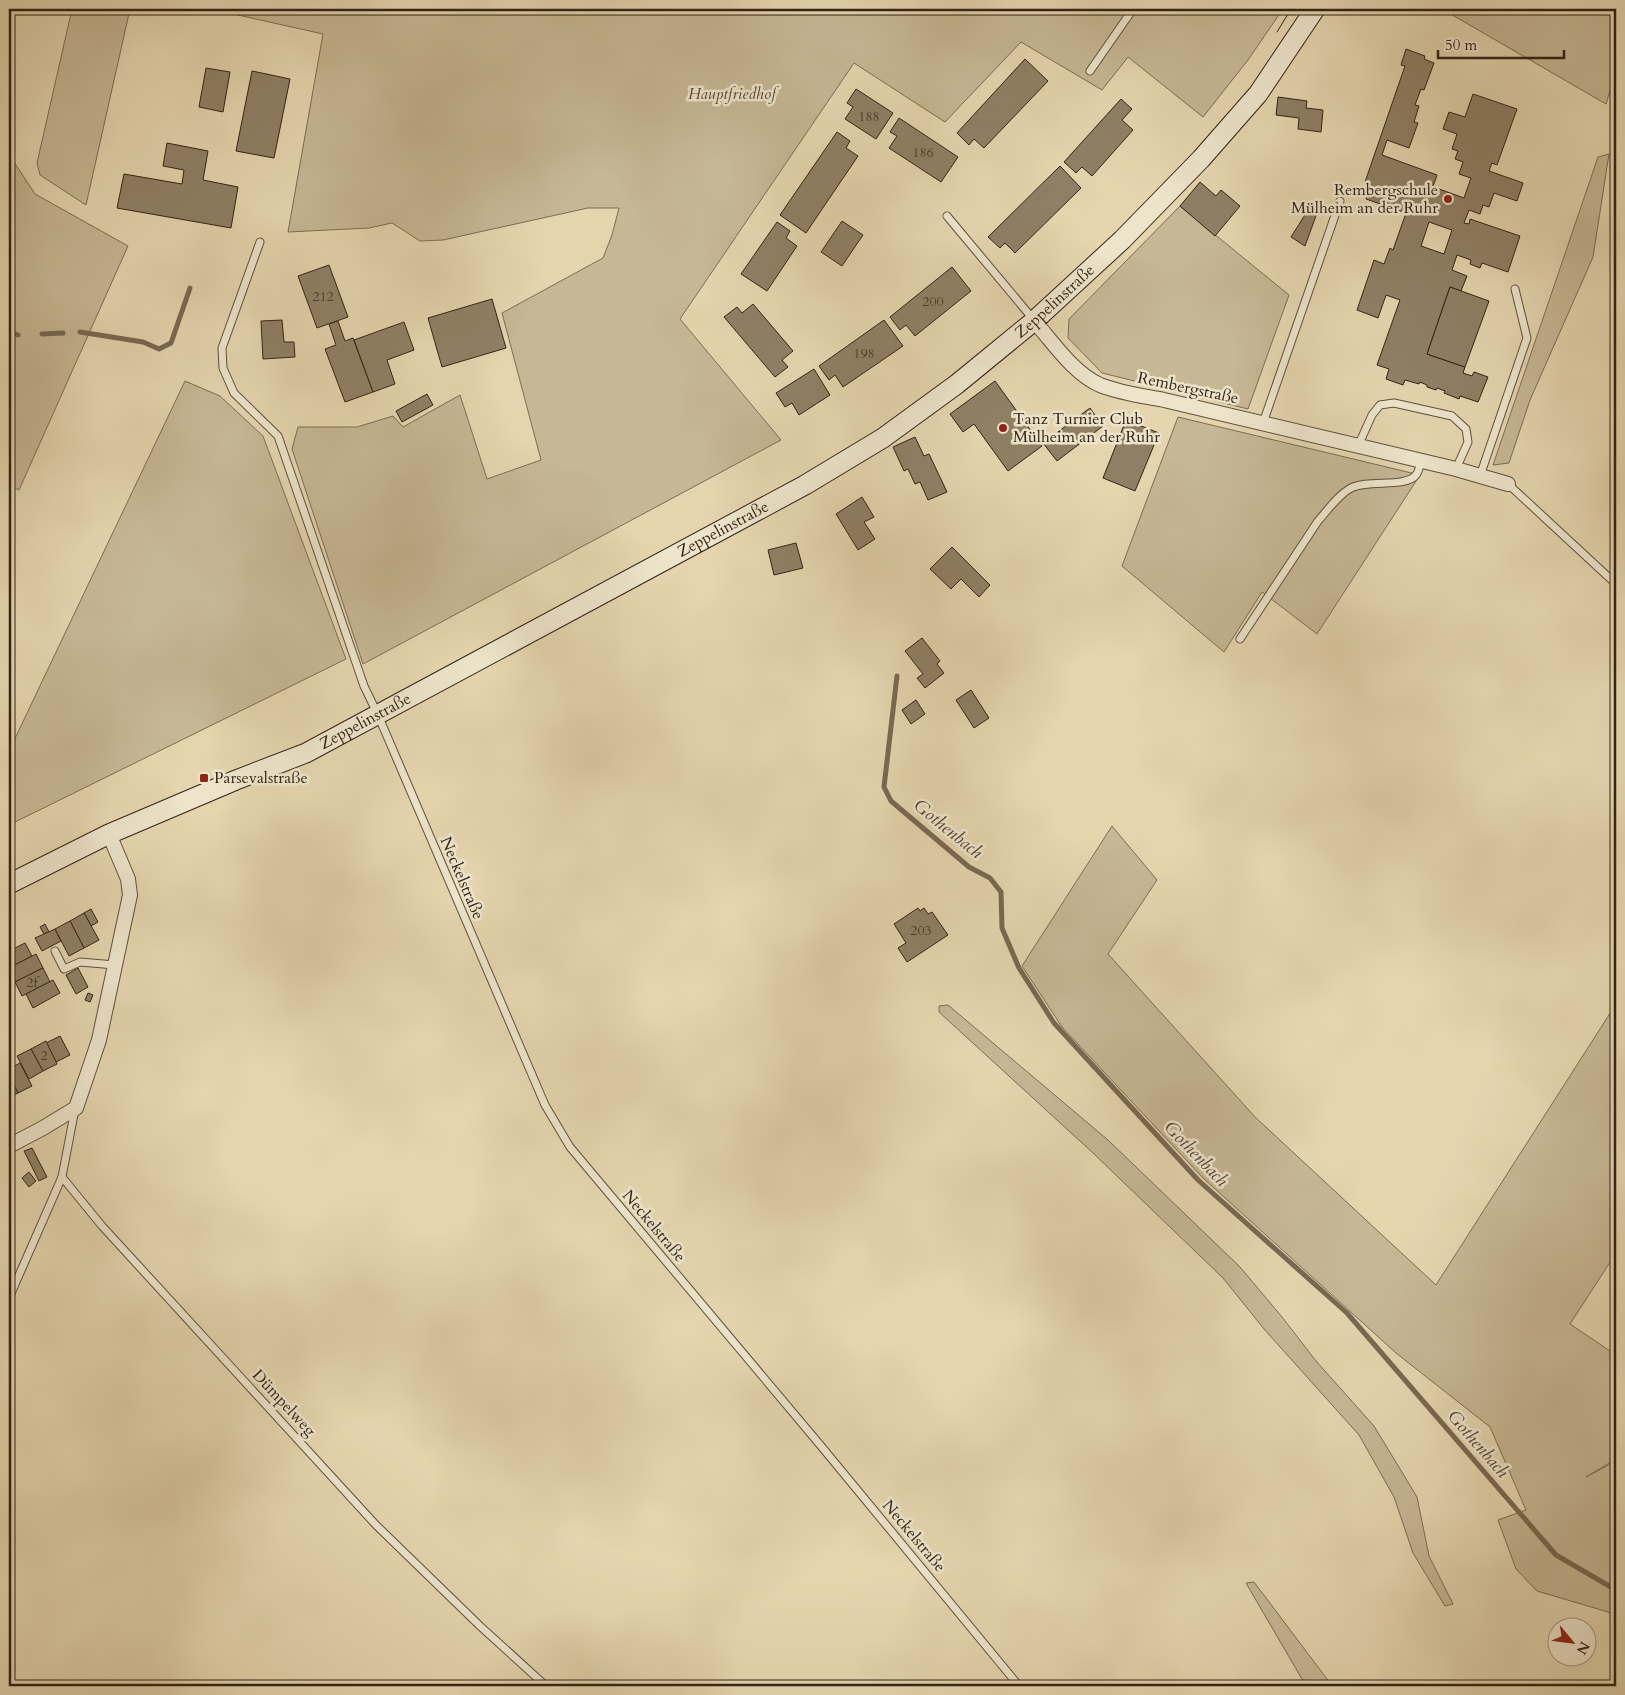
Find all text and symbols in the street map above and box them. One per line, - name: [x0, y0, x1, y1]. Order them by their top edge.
- scale bar: [1438, 28, 1564, 60]
- text: 50 m: [1445, 35, 1477, 55]
- park label: Hauptfriedhof: [688, 83, 779, 105]
- house number: 188: [858, 107, 880, 126]
- house number: 186: [912, 143, 934, 162]
- place label: Rembergschule Mülheim an der Ruhr: [1291, 179, 1438, 219]
- marker: Rembergschule Mülheim an der Ruhr: [1442, 193, 1454, 205]
- street label: Zeppelinstraße: [1010, 259, 1100, 343]
- house number: 212: [312, 287, 334, 306]
- house number: 200: [922, 292, 944, 311]
- house number: 198: [853, 344, 875, 363]
- street label: Rembergstraße: [1136, 367, 1240, 409]
- place label: Tanz Turnier Club Mülheim an der Ruhr: [1013, 408, 1160, 448]
- marker: Tanz Turnier Club Mülheim an der Ruhr: [997, 422, 1009, 434]
- street label: Zeppelinstraße: [673, 496, 772, 563]
- street label: Zeppelinstraße: [316, 688, 415, 755]
- place label: Parsevalstraße: [214, 767, 308, 789]
- marker: Parsevalstraße: [198, 772, 210, 784]
- water label: Gothenbach: [908, 793, 988, 865]
- street label: Neckelstraße: [435, 833, 489, 923]
- house number: 203: [910, 921, 932, 940]
- house number: 2f: [26, 973, 40, 992]
- house number: 2: [40, 1046, 48, 1065]
- water label: Gothenbach: [1158, 1116, 1234, 1193]
- street label: Neckelstraße: [617, 1185, 691, 1267]
- street label: Dümpelweg: [247, 1365, 321, 1441]
- water label: Gothenbach: [1441, 1405, 1515, 1484]
- street label: Neckelstraße: [877, 1495, 951, 1577]
- north arrow: [1548, 1618, 1598, 1668]
- text: N: [1572, 1638, 1594, 1658]

